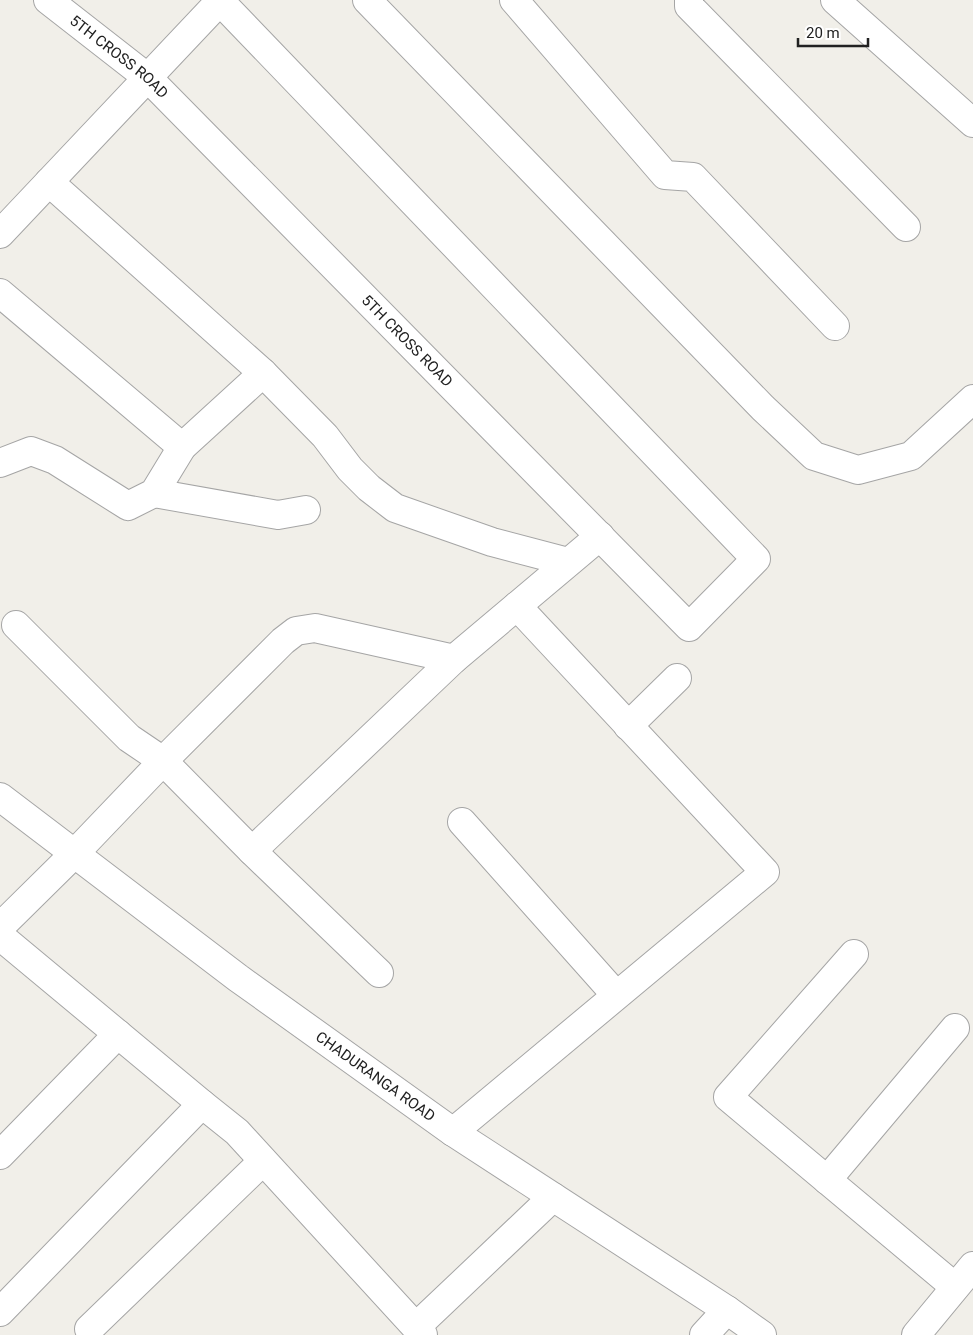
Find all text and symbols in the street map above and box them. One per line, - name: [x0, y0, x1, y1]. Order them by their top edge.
- street label: 5TH CROSS ROAD: [66, 11, 172, 102]
- scale bar: [798, 15, 868, 47]
- text: 20 m: [806, 24, 840, 42]
- street label: 5TH CROSS ROAD: [358, 291, 456, 391]
- street label: CHADURANGA ROAD: [312, 1028, 439, 1125]

